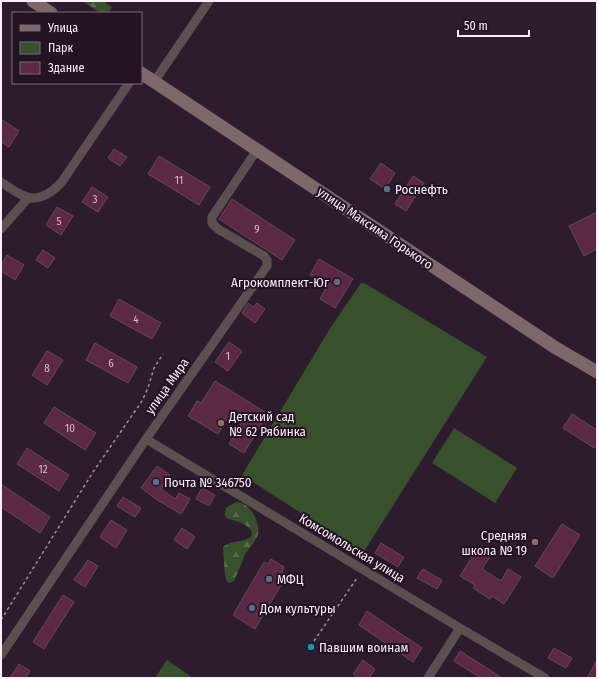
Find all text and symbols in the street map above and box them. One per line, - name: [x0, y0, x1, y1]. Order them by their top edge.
- legend: [12, 12, 142, 84]
- scale bar: [458, 12, 529, 38]
- text: 50 m: [464, 19, 488, 33]
- text: Улица: [47, 21, 78, 35]
- text: Парк: [48, 41, 74, 55]
- text: Здание: [48, 61, 84, 75]
- house number: 11: [175, 174, 183, 187]
- place label: Роснефть: [395, 182, 448, 197]
- street label: улица Максима Горького: [314, 184, 436, 272]
- marker: Роснефть: [382, 184, 392, 194]
- house number: 3: [93, 193, 98, 206]
- house number: 5: [56, 215, 62, 228]
- house number: 9: [254, 223, 260, 236]
- place label: Агрокомплект-Юг: [231, 275, 329, 290]
- marker: Агрокомплект-Юг: [332, 277, 342, 287]
- house number: 4: [133, 313, 139, 326]
- house number: 1: [226, 350, 230, 363]
- street label: улица Мира: [142, 355, 192, 417]
- house number: 6: [108, 357, 114, 370]
- house number: 8: [44, 362, 50, 375]
- place label: Детский сад № 62 Рябинка: [228, 409, 306, 439]
- marker: Детский сад № 62 Рябинка: [216, 418, 226, 428]
- house number: 10: [65, 422, 75, 435]
- house number: 12: [38, 463, 48, 476]
- place label: Почта № 346750: [164, 475, 252, 490]
- marker: Почта № 346750: [151, 477, 161, 487]
- street label: Комсомольская улица: [296, 510, 408, 586]
- place label: Средняя школа № 19: [461, 528, 527, 558]
- marker: Средняя школа № 19: [530, 537, 540, 547]
- place label: МФЦ: [277, 572, 304, 587]
- marker: МФЦ: [264, 574, 274, 584]
- place label: Дом культуры: [259, 601, 336, 616]
- marker: Дом культуры: [247, 603, 257, 613]
- place label: Павшим воинам: [319, 640, 409, 655]
- marker: Павшим воинам: [306, 642, 316, 652]

